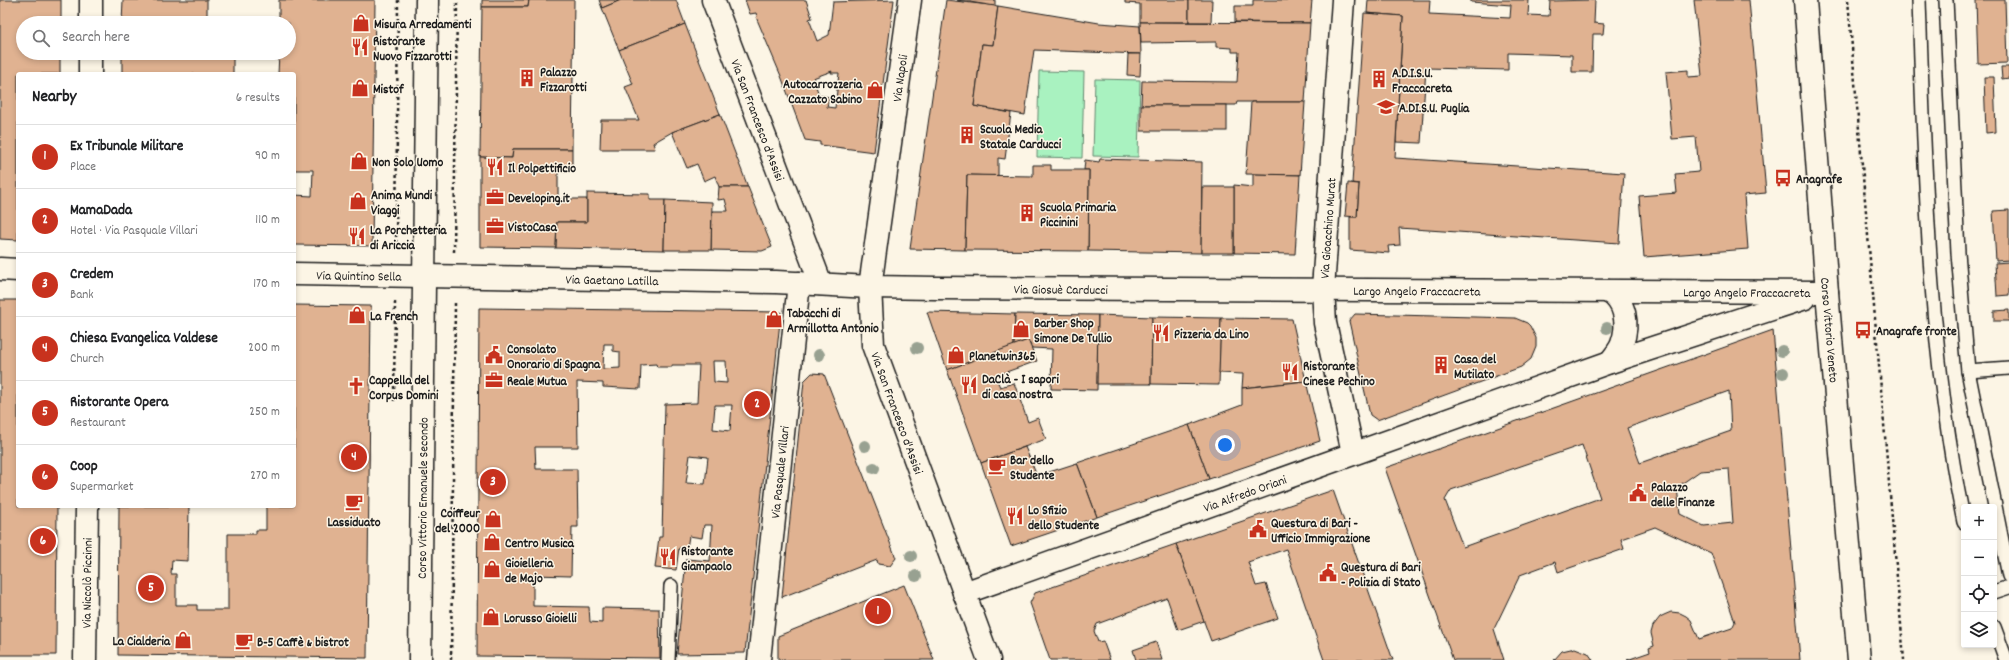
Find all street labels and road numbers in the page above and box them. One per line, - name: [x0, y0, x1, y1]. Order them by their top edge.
- street label: Via Napoli: [889, 53, 914, 103]
- street label: Via San Francesco d'Assisi: [724, 57, 788, 185]
- street label: Via Gioacchino Murat: [1316, 177, 1343, 279]
- street label: Via Quintino Sella: [316, 267, 403, 288]
- street label: Via Gaetano Latilla: [565, 271, 659, 292]
- street label: Corso Vittorio Veneto: [1814, 277, 1842, 384]
- street label: Via Giosuè Carducci: [1014, 281, 1109, 301]
- street label: Largo Angelo Fraccacreta: [1353, 283, 1481, 302]
- street label: Largo Angelo Fraccacreta: [1683, 284, 1811, 304]
- street label: Via San Francesco d'Assisi: [864, 350, 927, 478]
- street label: Corso Vittorio Emanuele Secondo: [414, 417, 435, 579]
- street label: Via Pasquale Villari: [767, 425, 796, 519]
- street label: Via Alfredo Oriani: [1201, 471, 1290, 519]
- street label: Via Niccolò Piccinni: [78, 537, 99, 628]

